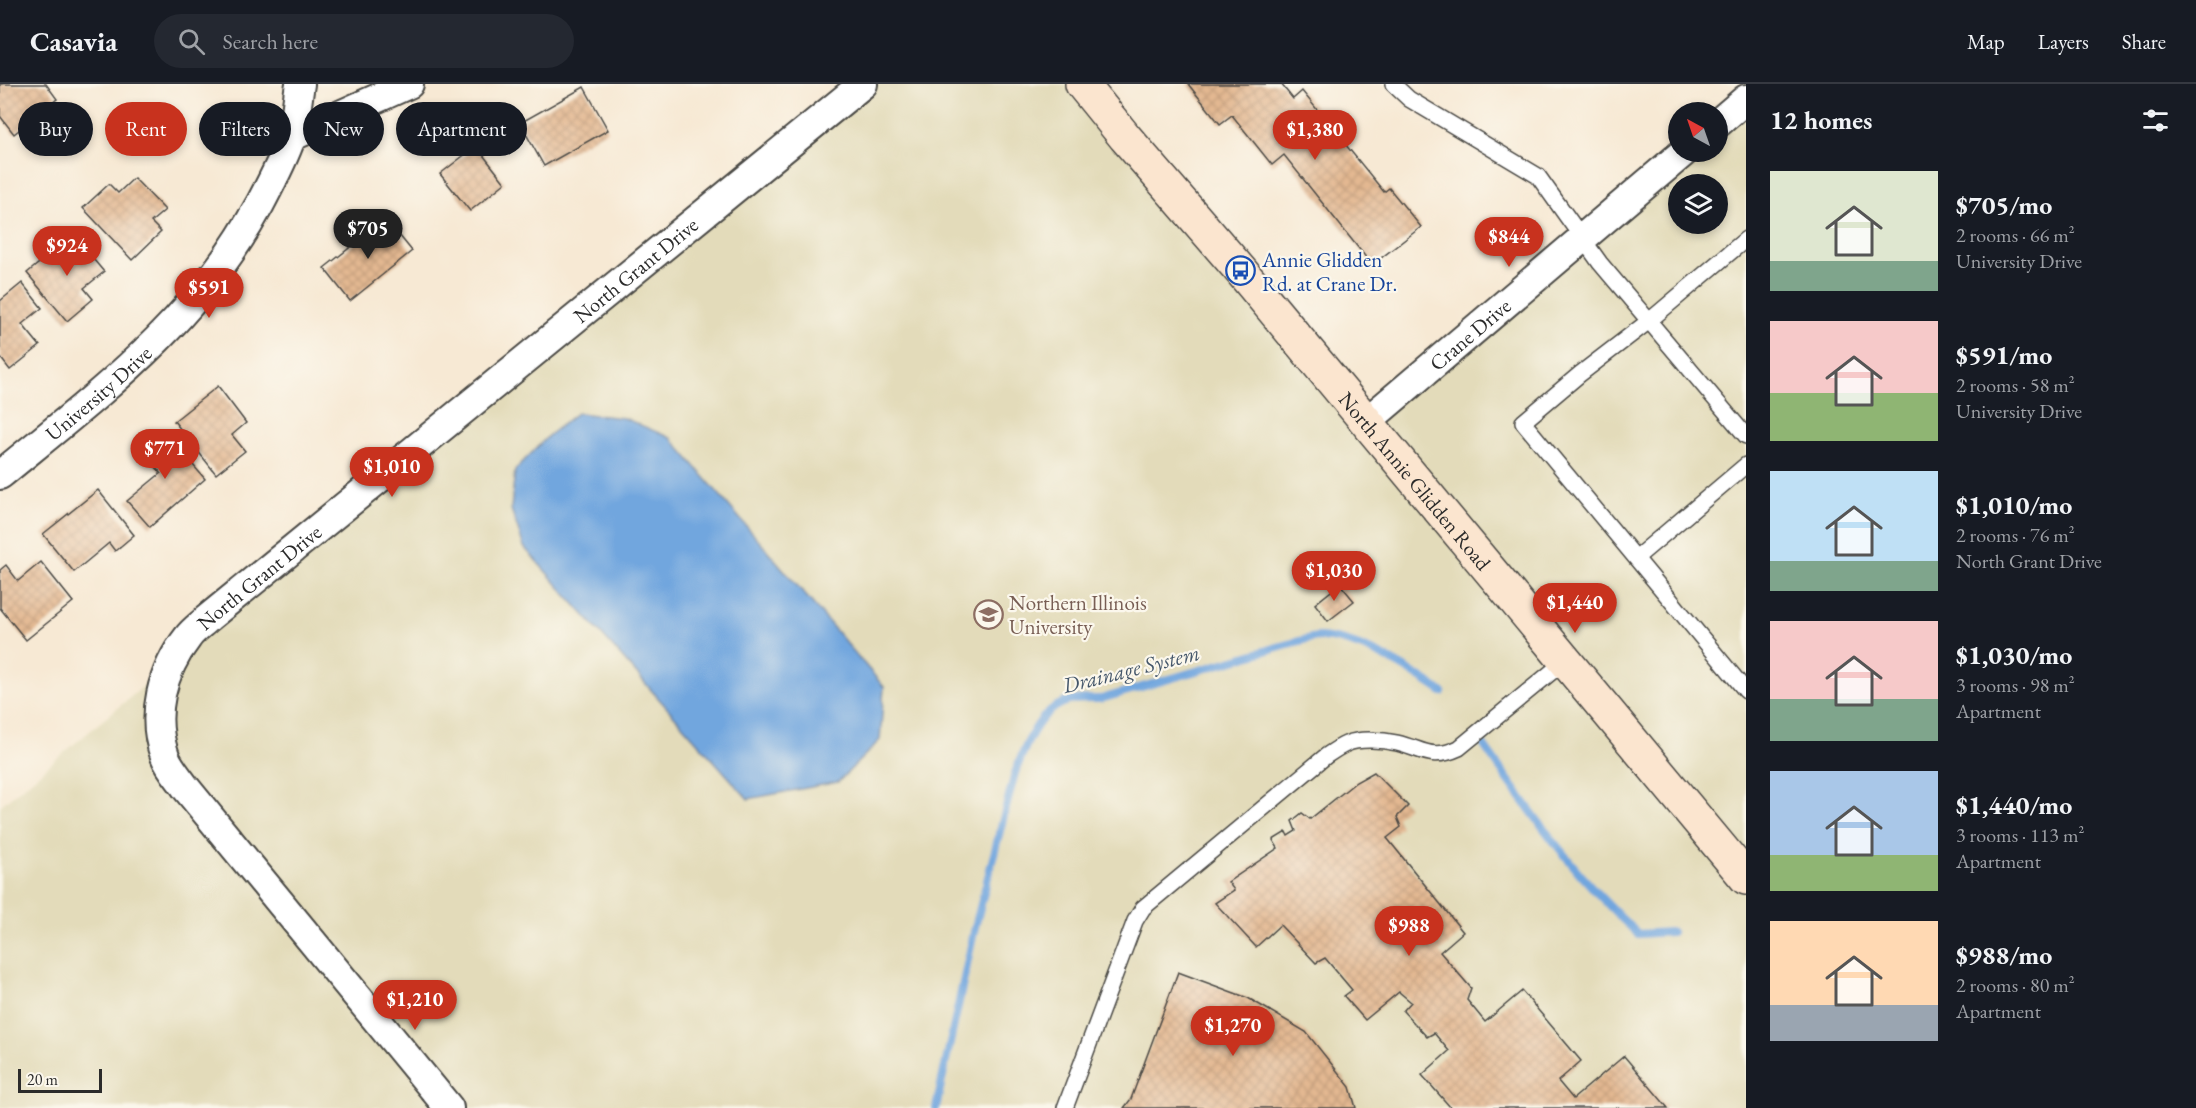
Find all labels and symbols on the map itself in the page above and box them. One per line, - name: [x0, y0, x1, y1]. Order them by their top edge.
- north arrow: [1668, 102, 1728, 162]
- pin: $1,380: [1266, 110, 1364, 161]
- pin: $705: [332, 209, 404, 260]
- street label: North Grant Drive: [567, 211, 703, 329]
- pin: $844: [1473, 217, 1545, 268]
- pin: $924: [31, 226, 103, 277]
- place label: Annie Glidden Rd. at Crane Dr.: [1261, 246, 1397, 297]
- bus stop icon: Annie Glidden Rd. at Crane Dr.: [1225, 255, 1257, 287]
- pin: $591: [173, 268, 245, 319]
- street label: Crane Drive: [1423, 292, 1516, 376]
- street label: University Drive: [39, 339, 157, 446]
- street label: North Annie Glidden Road: [1333, 386, 1498, 576]
- pin: $771: [129, 429, 201, 480]
- pin: $1,010: [343, 447, 441, 498]
- street label: North Grant Drive: [191, 518, 327, 636]
- pin: $1,030: [1285, 551, 1383, 602]
- pin: $1,440: [1526, 583, 1624, 634]
- place label: Northern Illinois University: [1009, 589, 1147, 640]
- school or university icon: Northern Illinois University: [972, 598, 1004, 630]
- water label: Drainage System: [1058, 638, 1203, 700]
- pin: $988: [1373, 906, 1445, 957]
- pin: $1,210: [366, 980, 464, 1031]
- pin: $1,270: [1184, 1006, 1282, 1057]
- scale bar: [18, 1066, 102, 1094]

